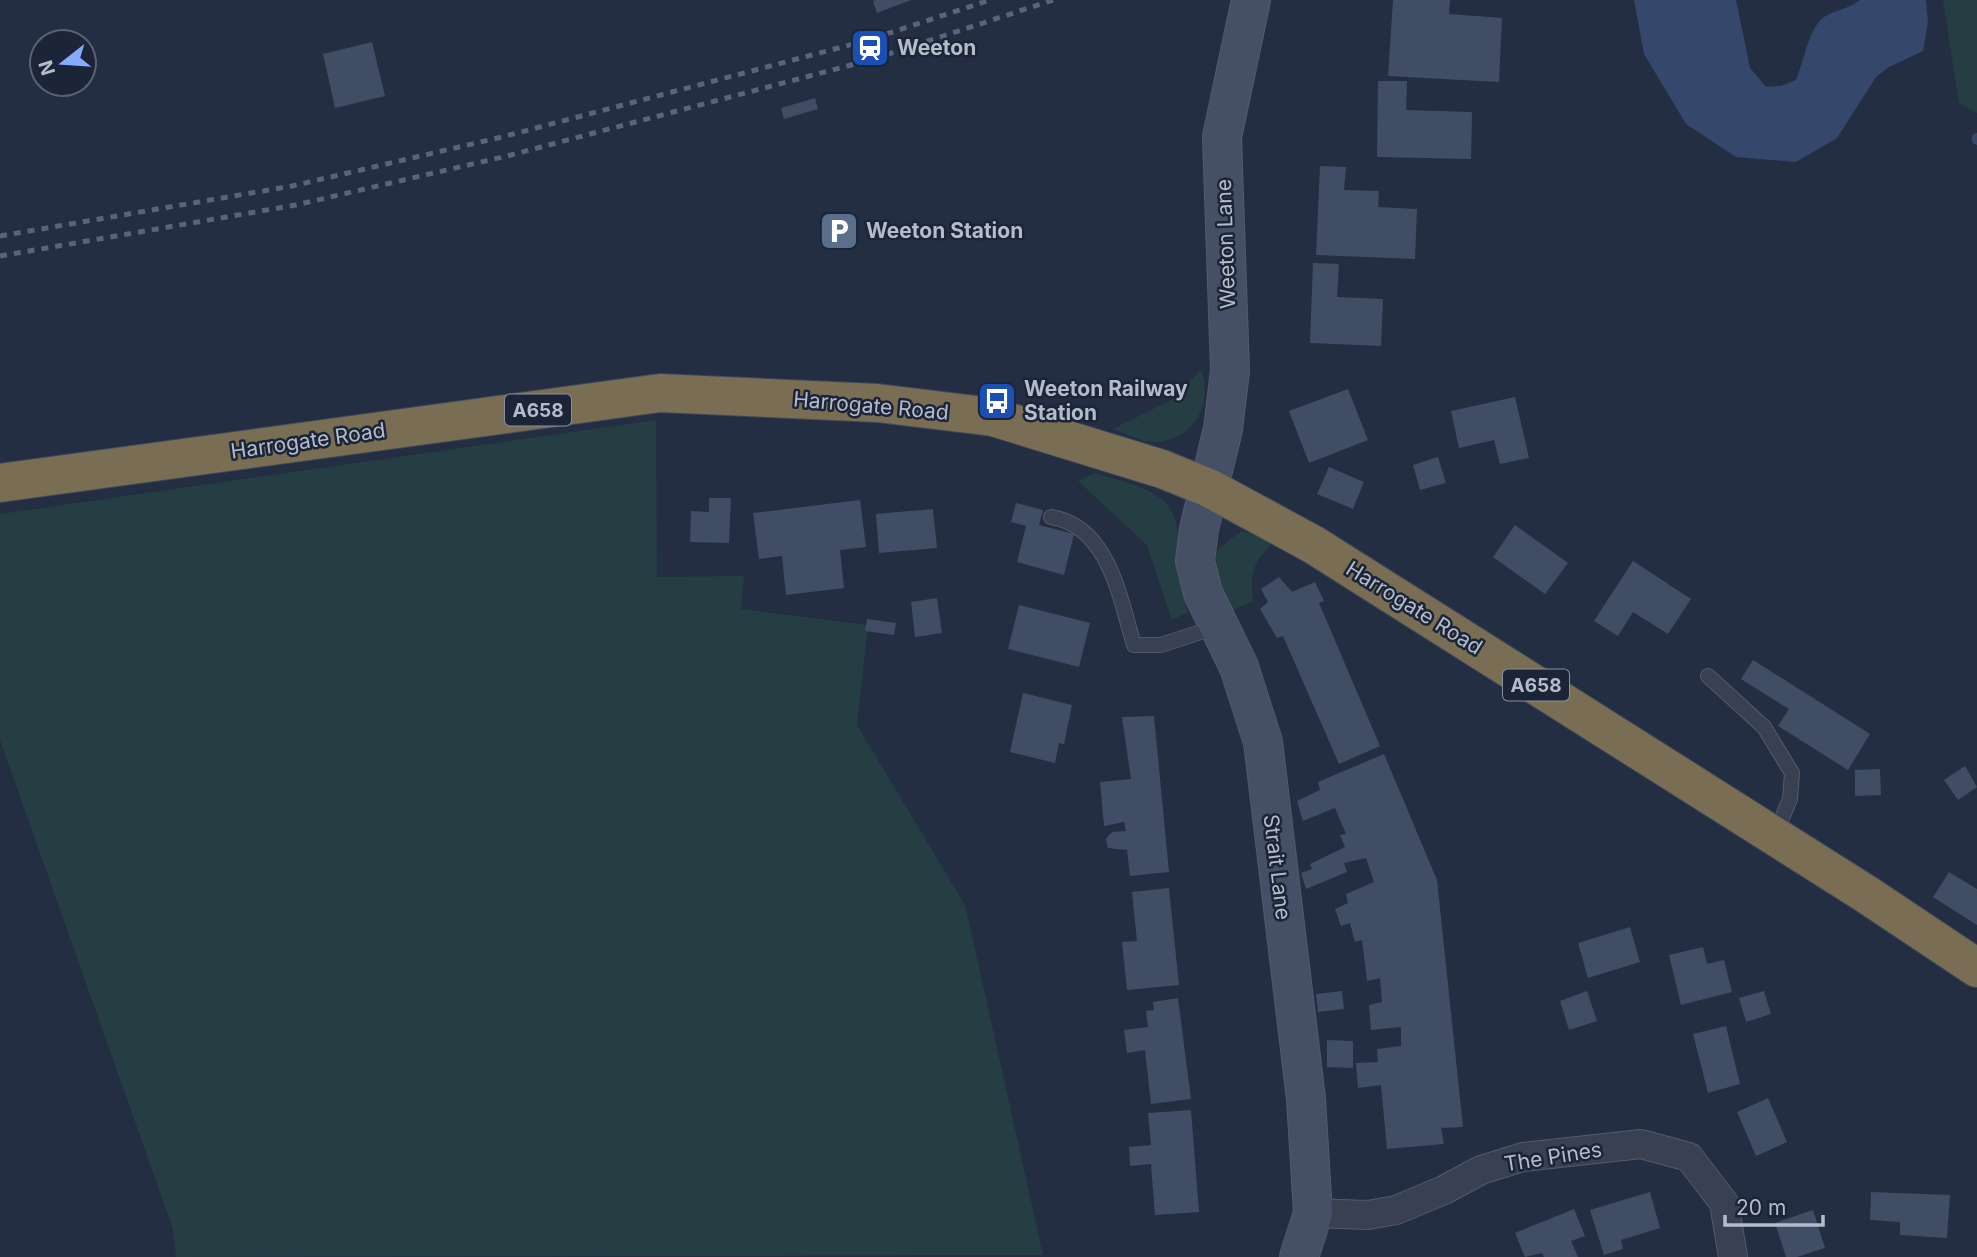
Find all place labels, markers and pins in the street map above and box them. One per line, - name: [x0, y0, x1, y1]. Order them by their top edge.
- station icon: Weeton: [849, 27, 891, 69]
- place label: Weeton: [897, 35, 976, 60]
- parking icon: Weeton Station: [818, 210, 860, 252]
- place label: Weeton Station: [866, 218, 1023, 243]
- place label: Weeton Railway Station: [1024, 376, 1188, 425]
- bus stop icon: Weeton Railway Station: [976, 380, 1018, 422]

